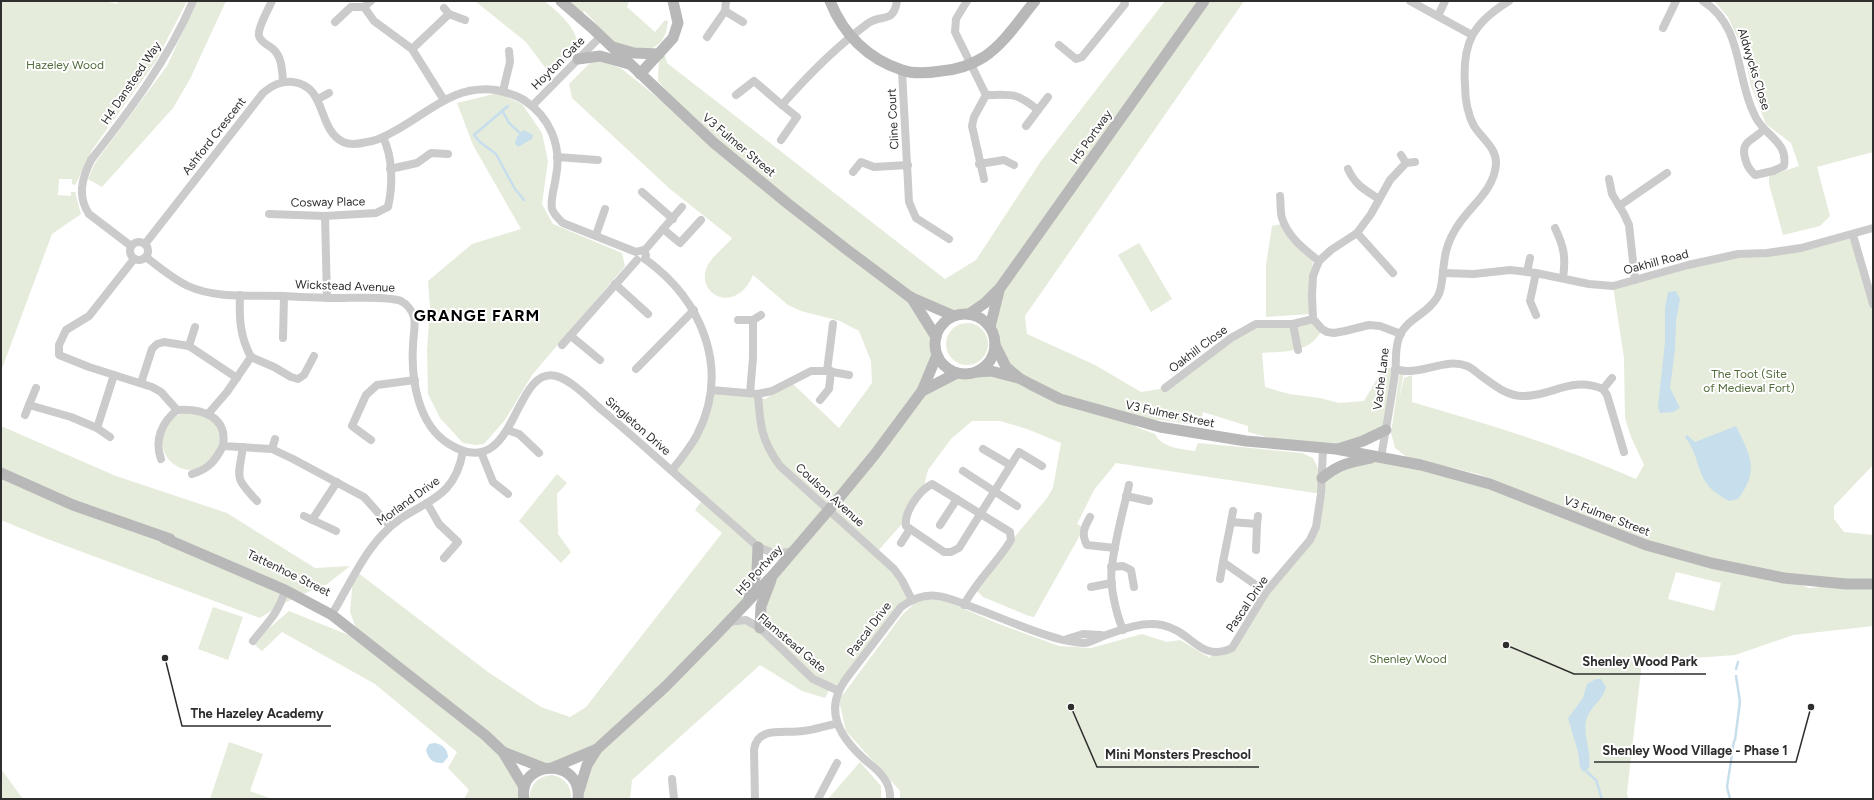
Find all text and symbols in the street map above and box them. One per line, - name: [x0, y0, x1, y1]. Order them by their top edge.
- street label: Aldwycks Close: [1735, 26, 1773, 112]
- street label: Hoyton Gate: [528, 33, 588, 93]
- street label: H4 Dansteed Way: [98, 38, 164, 127]
- park label: Hazeley Wood: [26, 58, 104, 72]
- street label: Cline Court: [884, 88, 902, 150]
- street label: Ashford Crescent: [179, 94, 249, 178]
- street label: H5 Portway: [1067, 107, 1115, 167]
- street label: V3 Fulmer Street: [700, 110, 779, 180]
- street label: Cosway Place: [291, 194, 366, 210]
- street label: Oakhill Road: [1622, 247, 1690, 277]
- street label: Wickstead Avenue: [295, 277, 396, 295]
- district label: GRANGE FARM: [414, 306, 540, 325]
- street label: Oakhill Close: [1166, 322, 1230, 375]
- street label: Vache Lane: [1370, 347, 1392, 411]
- park label: The Toot (Site of Medieval Fort): [1703, 367, 1795, 395]
- street label: Singleton Drive: [602, 394, 674, 458]
- street label: V3 Fulmer Street: [1124, 398, 1216, 430]
- street label: Coulson Avenue: [793, 460, 868, 530]
- street label: Morland Drive: [374, 473, 443, 529]
- street label: V3 Fulmer Street: [1562, 493, 1652, 539]
- street label: H5 Portway: [733, 541, 786, 598]
- street label: Tattenhoe Street: [245, 547, 333, 599]
- street label: Pascal Drive: [1223, 573, 1271, 635]
- street label: Pascal Drive: [844, 599, 894, 659]
- street label: Flamstead Gate: [755, 610, 829, 676]
- callout: Shenley Wood Park: [1574, 649, 1706, 674]
- park label: Shenley Wood: [1369, 652, 1447, 666]
- text: Shenley Wood Park: [1582, 654, 1698, 669]
- callout: The Hazeley Academy: [182, 701, 331, 726]
- text: The Hazeley Academy: [191, 706, 324, 721]
- callout: Shenley Wood Village - Phase 1: [1594, 737, 1796, 762]
- callout: Mini Monsters Preschool: [1097, 742, 1259, 767]
- text: Shenley Wood Village - Phase 1: [1602, 743, 1788, 758]
- text: Mini Monsters Preschool: [1105, 747, 1251, 762]

